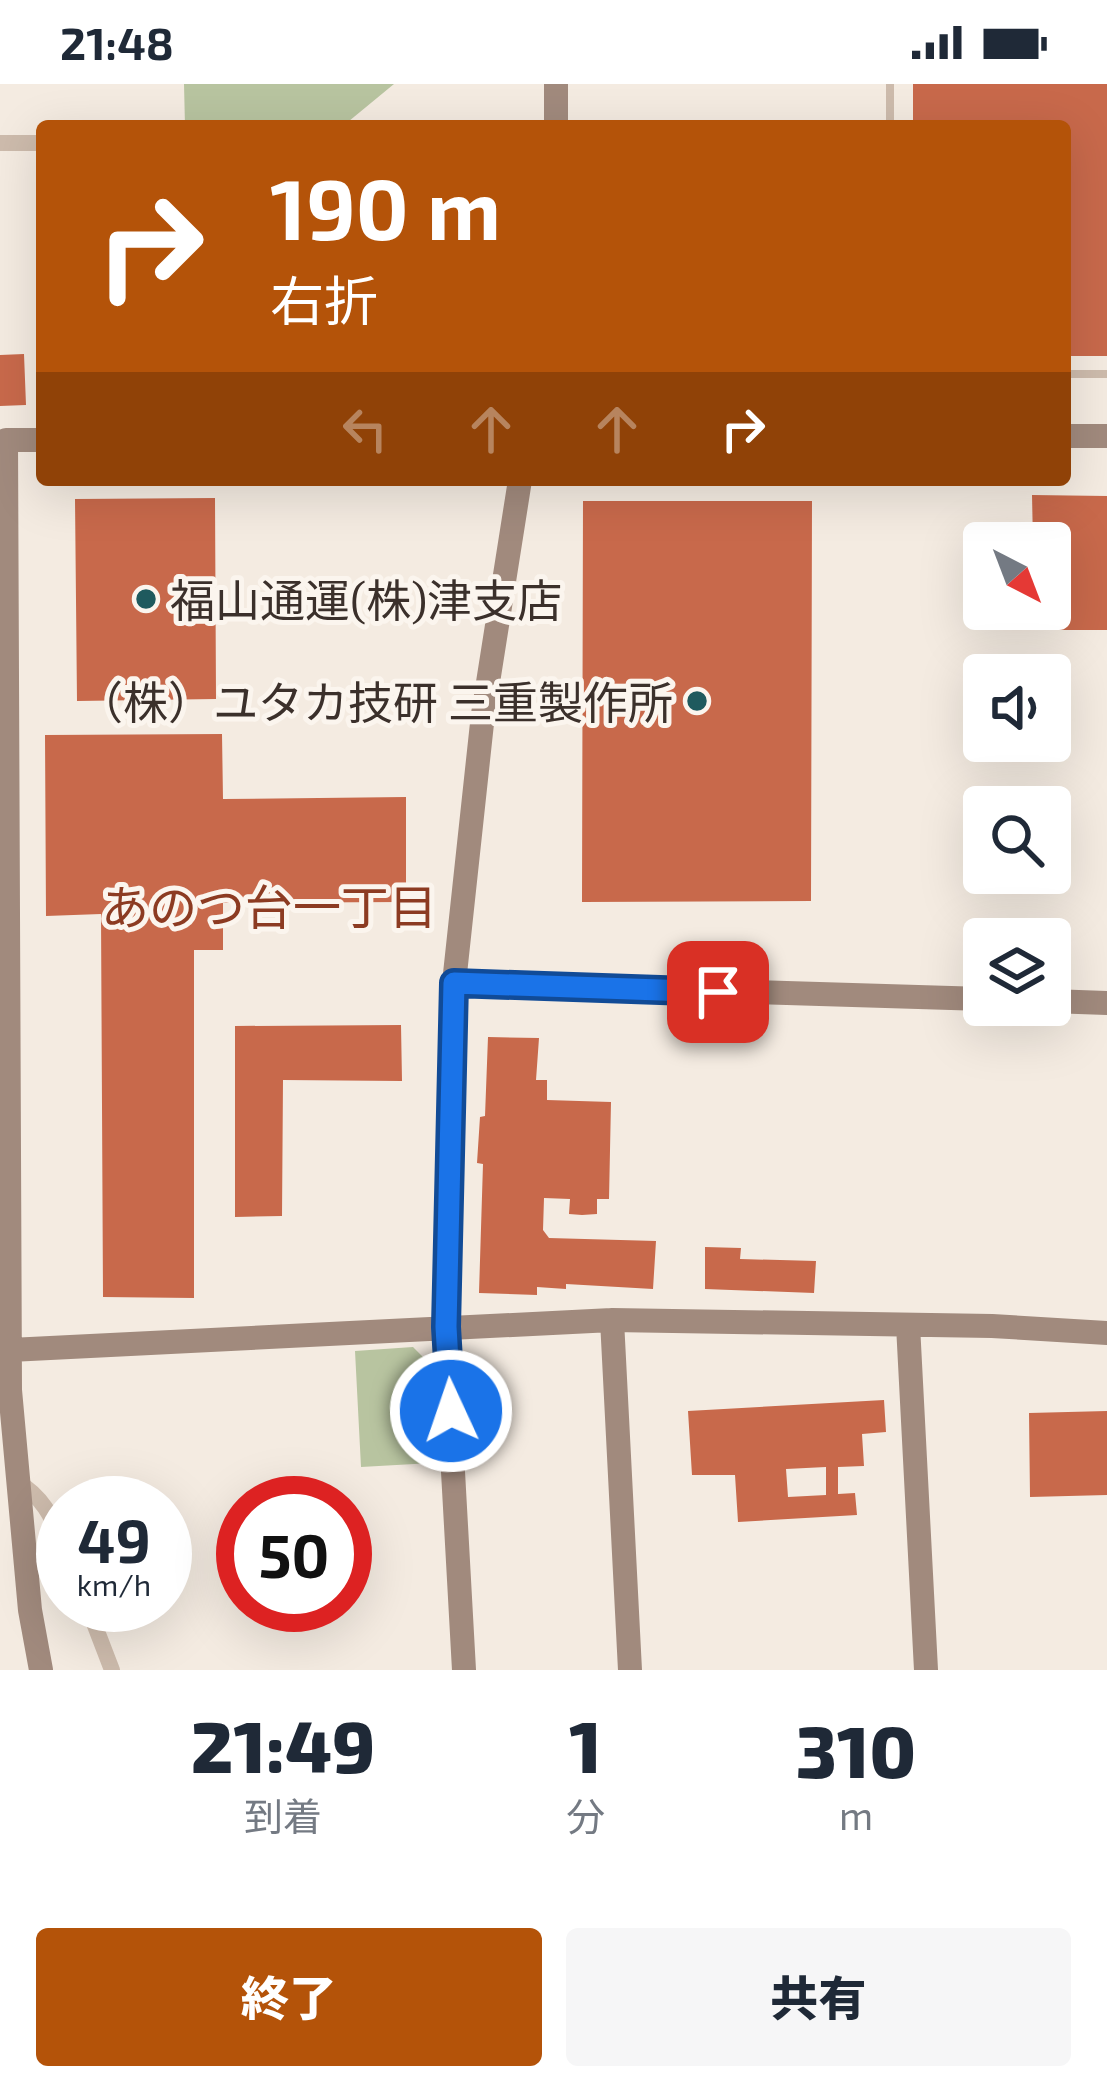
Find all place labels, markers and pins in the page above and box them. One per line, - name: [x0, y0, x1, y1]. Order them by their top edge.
- place label: 福山通運(株)津支店: [170, 572, 562, 626]
- marker: 福山通運(株)津支店: [133, 586, 159, 612]
- place label: （株）ユタカ技研 三重製作所: [78, 674, 673, 728]
- marker: （株）ユタカ技研 三重製作所: [684, 688, 710, 714]
- pin: [667, 941, 769, 1043]

